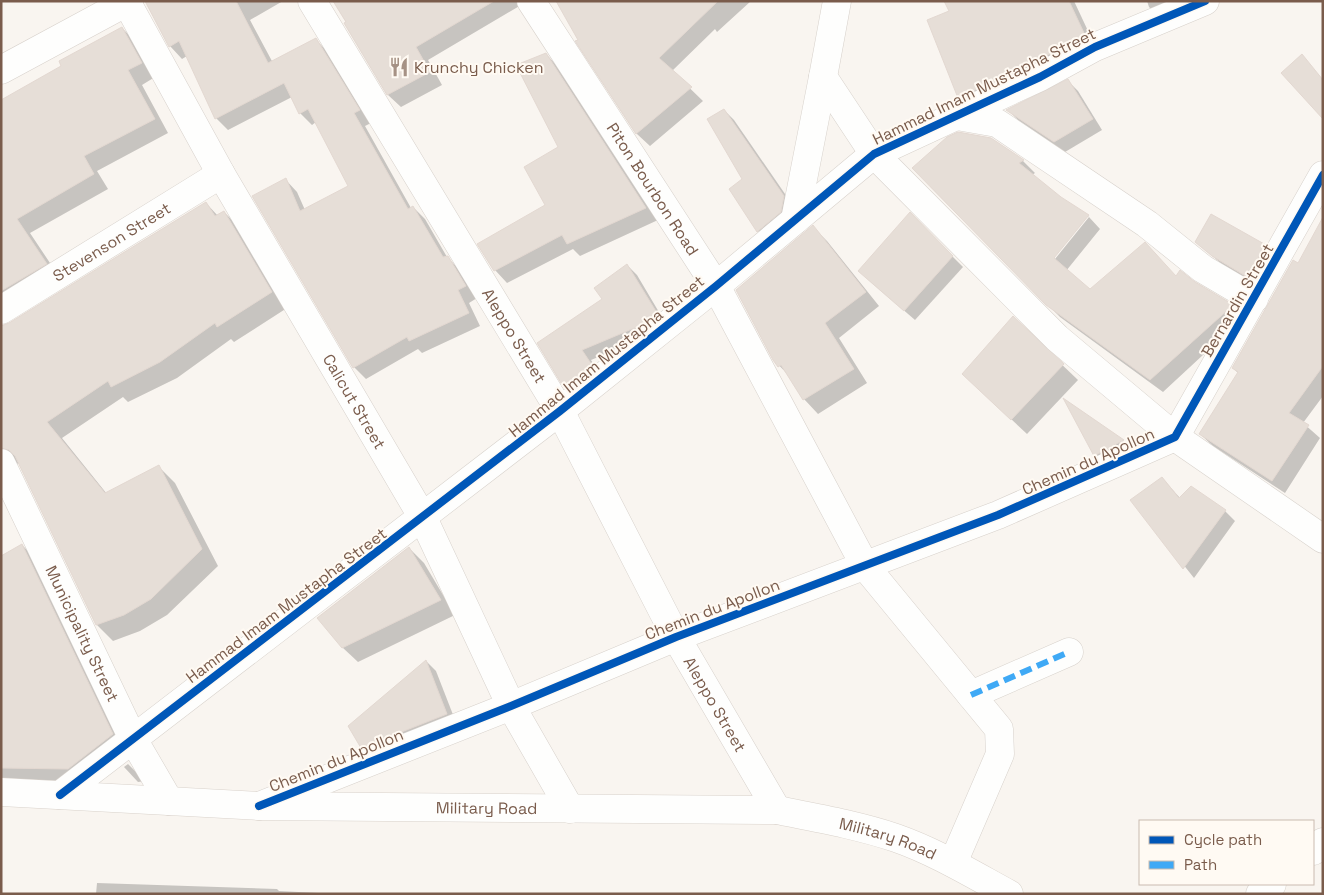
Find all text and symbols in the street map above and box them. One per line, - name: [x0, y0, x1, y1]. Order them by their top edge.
- street label: Hammad Imam Mustapha Street: [869, 23, 1099, 150]
- restaurant icon: Krunchy Chicken: [388, 56, 410, 78]
- place label: Krunchy Chicken: [414, 57, 544, 78]
- street label: Piton Bourbon Road: [602, 119, 703, 260]
- street label: Stevenson Street: [49, 198, 175, 286]
- street label: Bernardin Street: [1196, 240, 1278, 361]
- street label: Hammad Imam Mustapha Street: [504, 271, 709, 442]
- street label: Aleppo Street: [477, 285, 551, 387]
- street label: Calicut Street: [318, 350, 390, 453]
- street label: Chemin du Apollon: [1019, 423, 1158, 500]
- street label: Hammad Imam Mustapha Street: [182, 523, 391, 688]
- street label: Municipality Street: [41, 562, 124, 705]
- street label: Chemin du Apollon: [642, 574, 783, 645]
- street label: Aleppo Street: [679, 653, 751, 756]
- street label: Chemin du Apollon: [266, 724, 406, 797]
- street label: Military Road: [436, 797, 537, 819]
- street label: Military Road: [837, 813, 940, 865]
- legend: [1139, 820, 1314, 885]
- text: Cycle path: [1184, 830, 1262, 849]
- text: Path: [1184, 855, 1217, 874]

